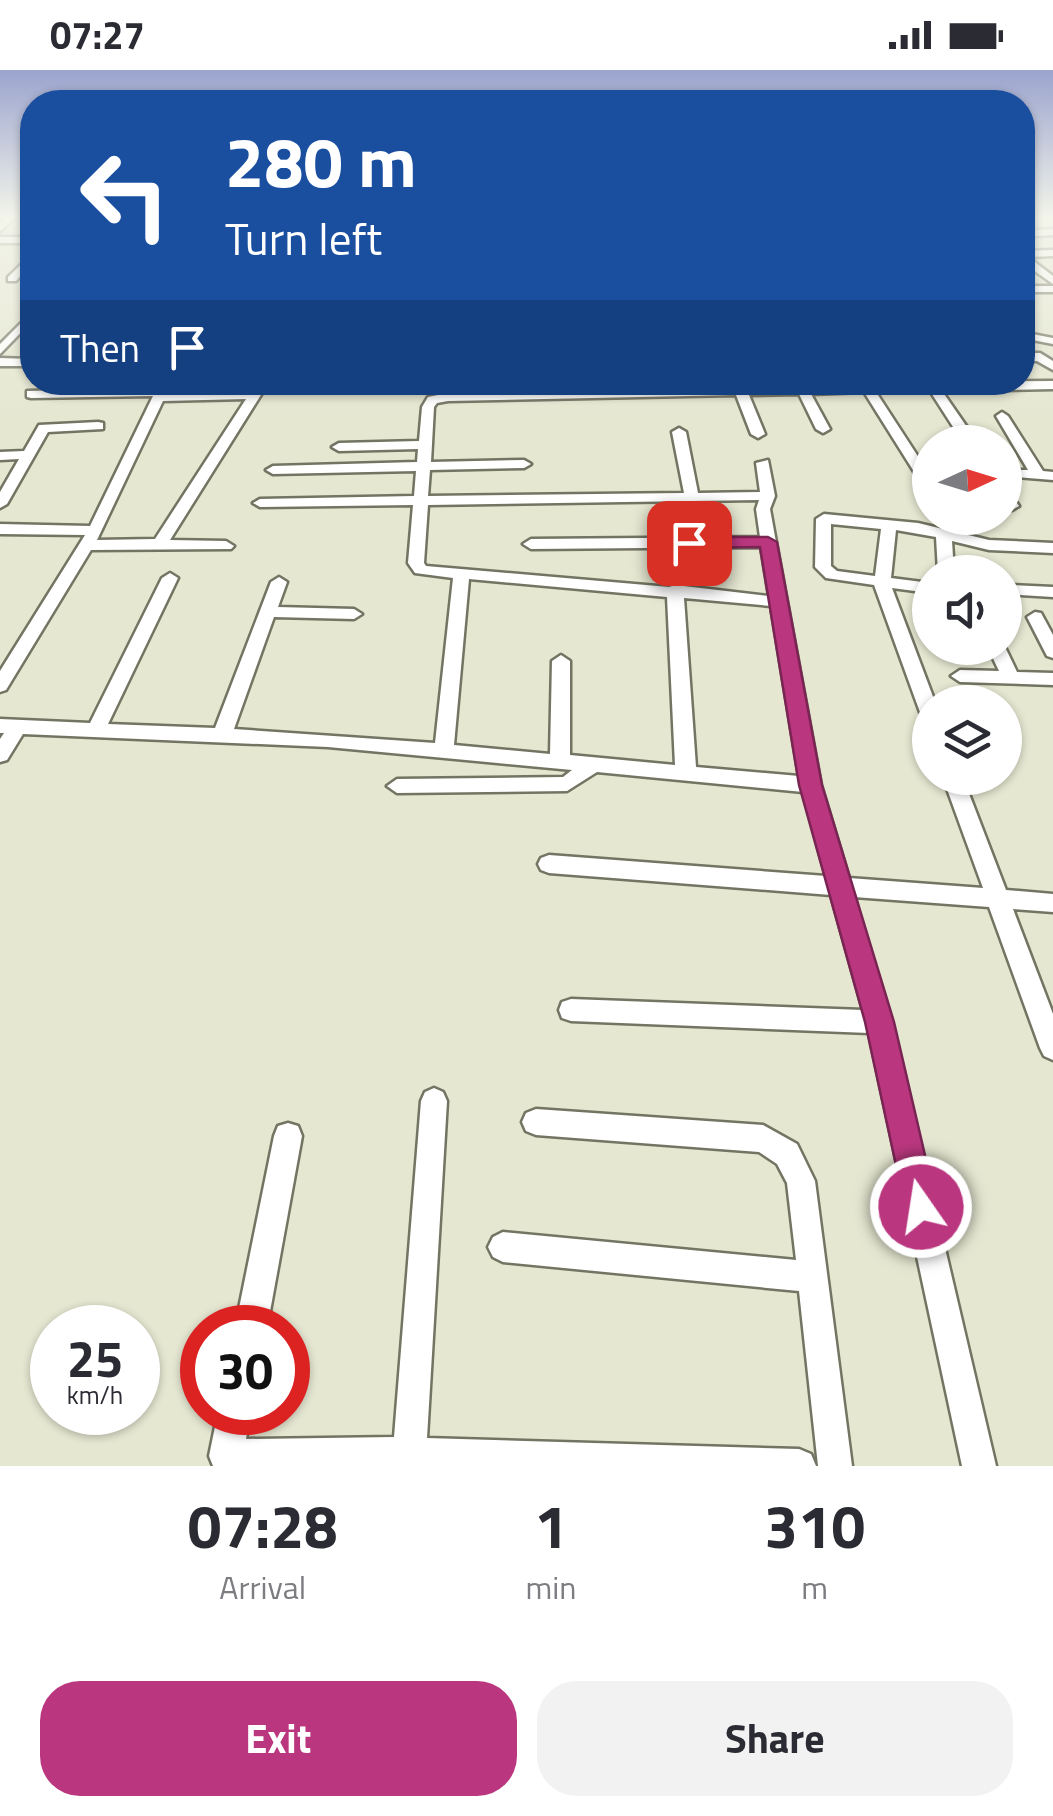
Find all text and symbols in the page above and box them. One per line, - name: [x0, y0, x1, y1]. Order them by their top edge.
- text: 07:27: [50, 6, 145, 64]
- text: 280 m: [225, 108, 417, 214]
- icon: left: [60, 130, 190, 260]
- text: Turn left: [225, 204, 382, 272]
- text: Then: [60, 319, 140, 377]
- icon: arrive: [160, 320, 215, 375]
- north arrow: [912, 425, 1022, 535]
- map controls: [912, 425, 1022, 795]
- pin: [647, 501, 732, 586]
- icon: arrive: [662, 516, 717, 571]
- button: sound: [912, 555, 1022, 665]
- button: layers: [912, 685, 1022, 795]
- position arrow: [869, 1155, 973, 1259]
- speed limit sign: 30: [180, 1305, 310, 1435]
- text: 25: [67, 1320, 123, 1396]
- text: km/h: [67, 1376, 123, 1414]
- text: 07:28: [188, 1480, 338, 1571]
- text: 1: [534, 1480, 568, 1571]
- text: 310: [764, 1480, 865, 1571]
- text: Arrival: [219, 1563, 306, 1611]
- text: min: [525, 1563, 576, 1611]
- text: m: [801, 1563, 828, 1611]
- button: Exit: [40, 1681, 517, 1796]
- button: Share: [537, 1681, 1013, 1796]

